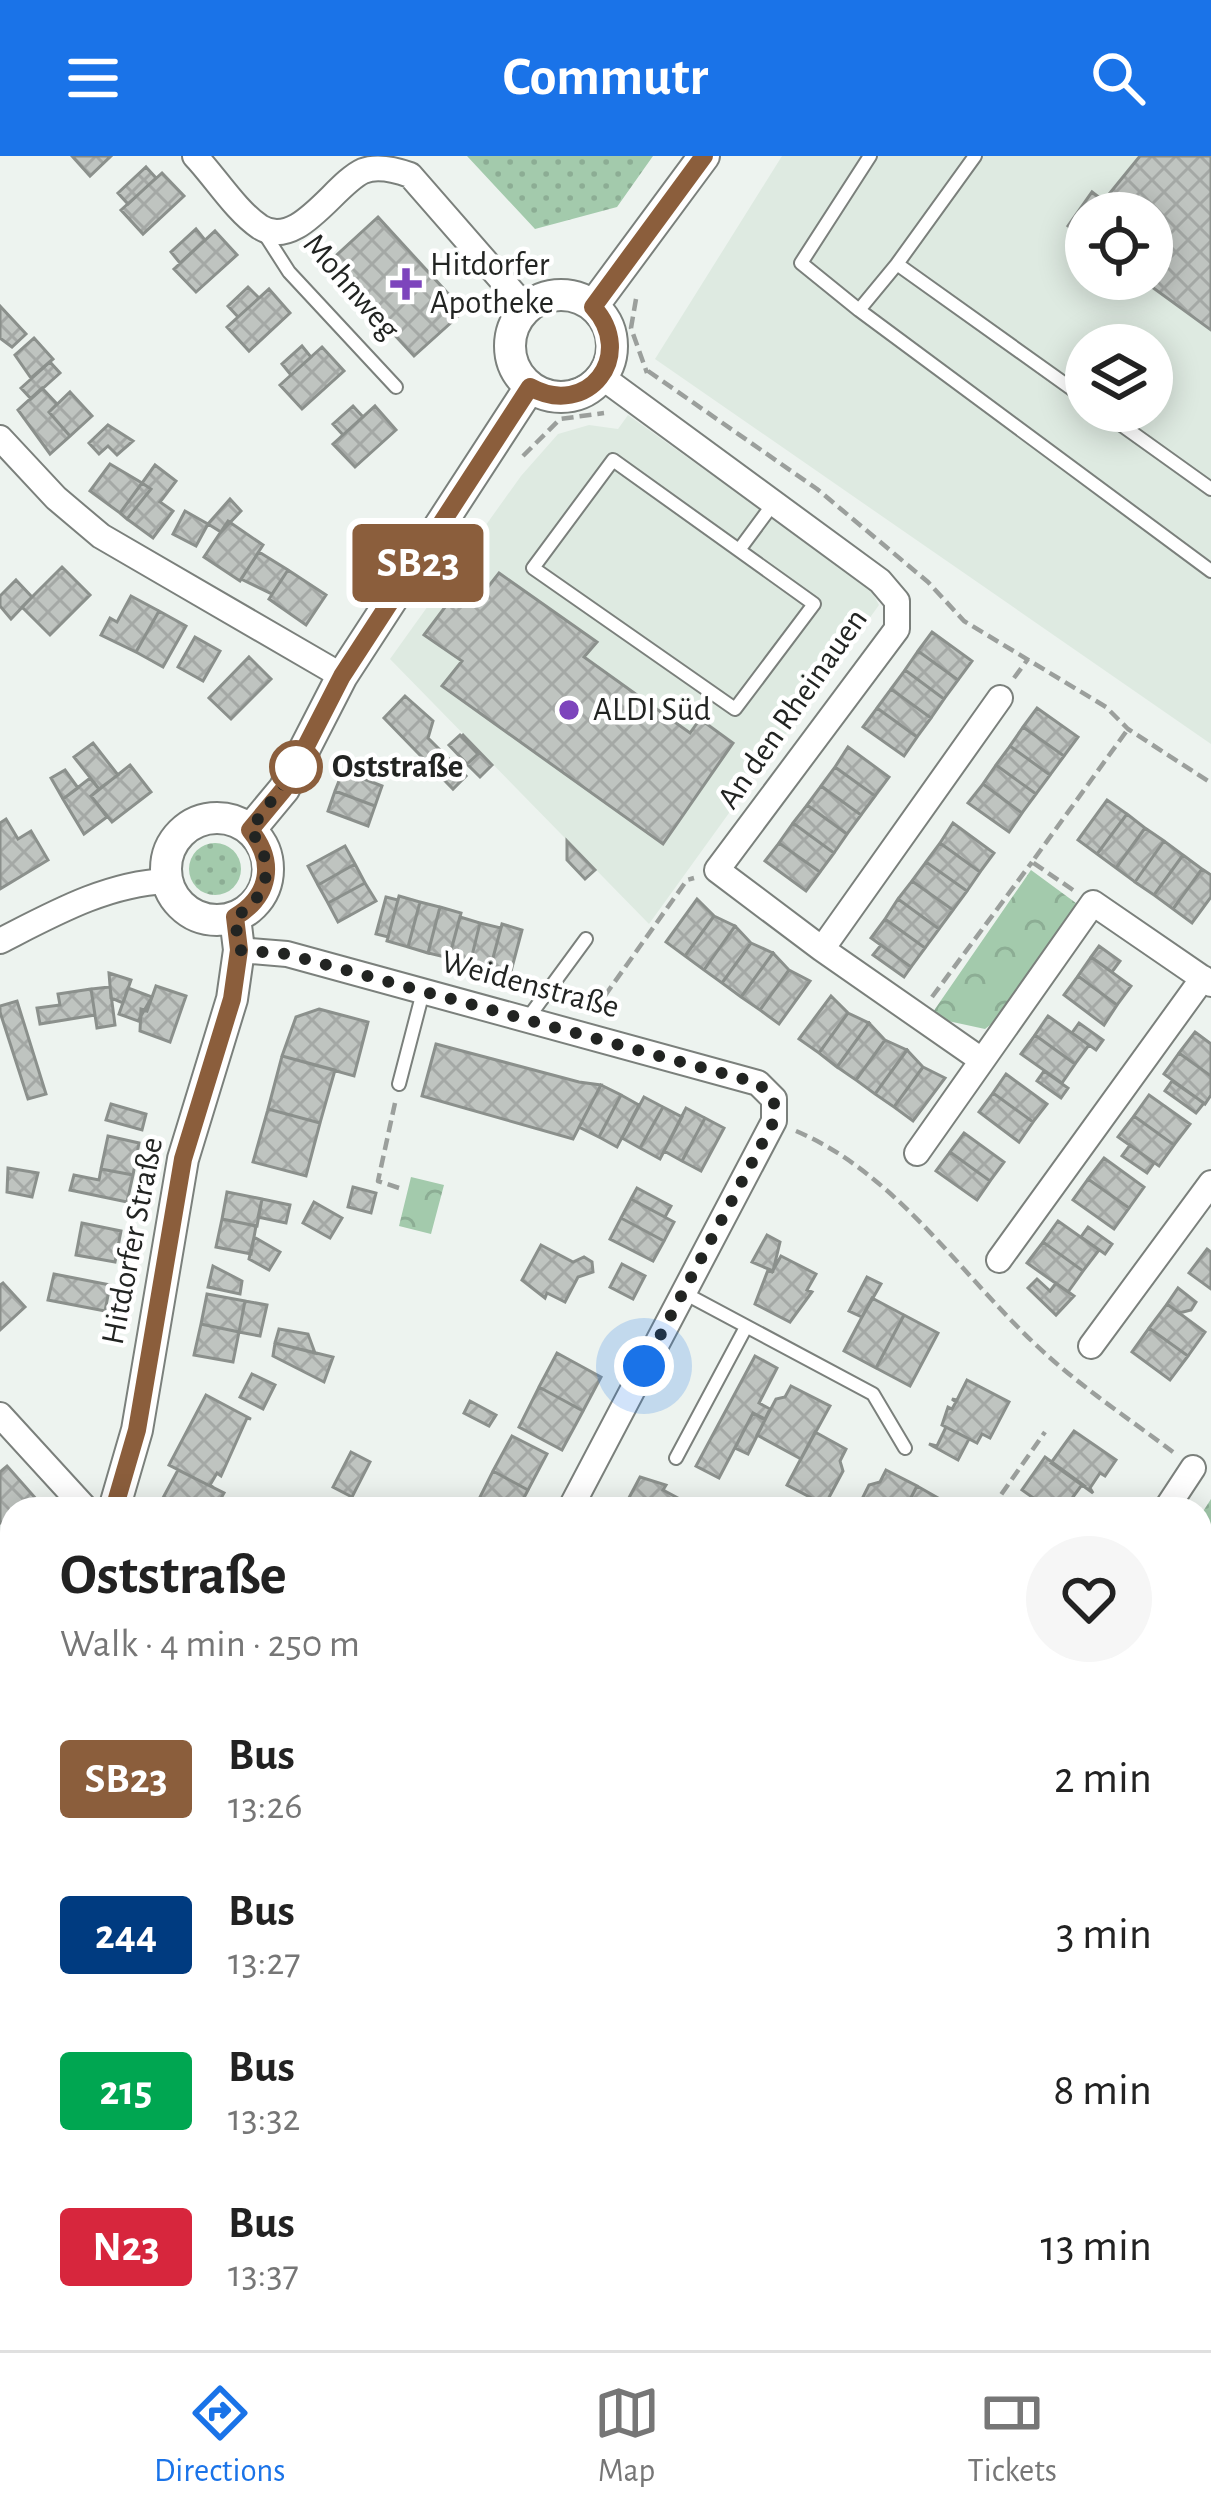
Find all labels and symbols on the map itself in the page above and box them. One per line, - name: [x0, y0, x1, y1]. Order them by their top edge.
- street label: Mohnweg: [297, 228, 405, 346]
- place label: Hitdorfer Apotheke: [430, 249, 554, 320]
- marker: Hitdorfer Apotheke: [393, 271, 419, 297]
- line badge: SB23: [334, 524, 502, 602]
- street label: An den Rheinauen: [712, 603, 874, 815]
- place label: ALDI Süd: [593, 694, 711, 727]
- marker: ALDI Süd: [556, 697, 582, 723]
- marker: Oststraße: [271, 742, 321, 792]
- place label: Oststraße: [332, 751, 463, 784]
- street label: Weidenstraße: [438, 945, 622, 1025]
- street label: Hitdorfer Straße: [97, 1135, 169, 1347]
- your location: [614, 1336, 674, 1396]

